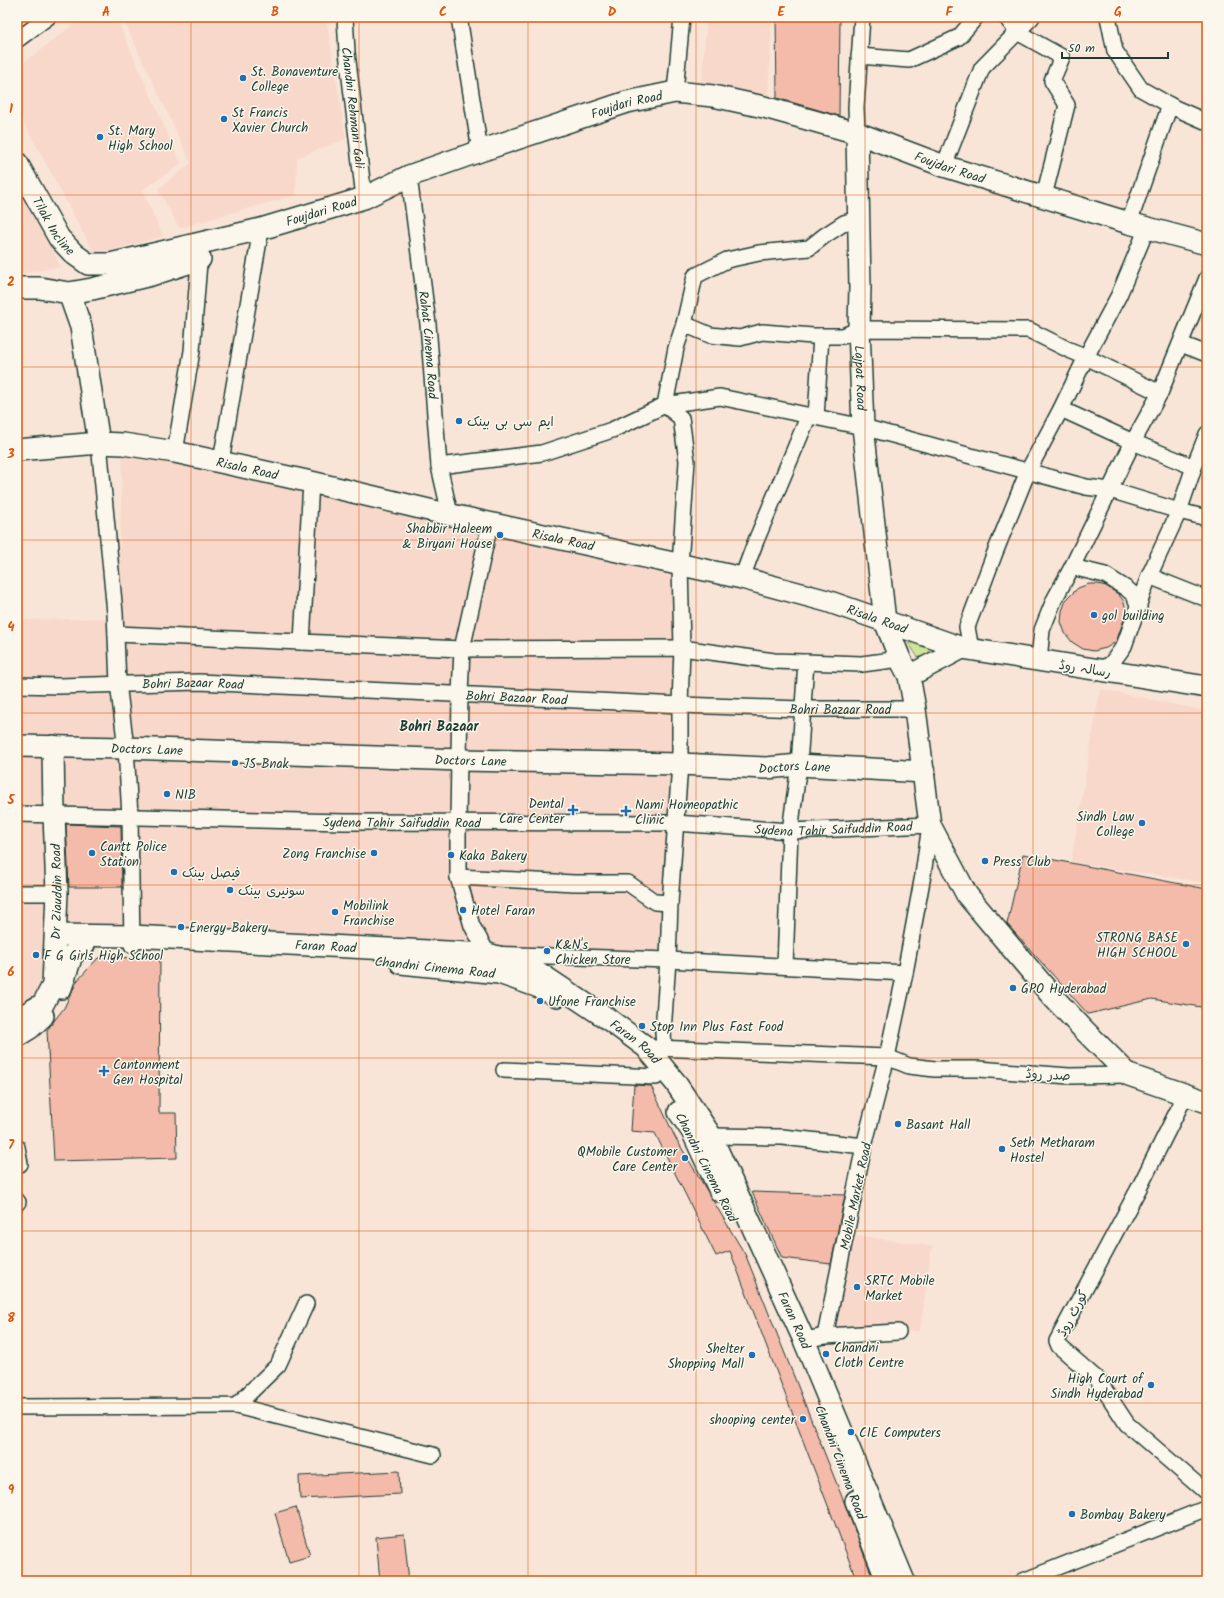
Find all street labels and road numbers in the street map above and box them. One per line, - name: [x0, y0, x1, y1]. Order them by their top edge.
- street label: Chandni Rehmani Gali: [335, 46, 370, 170]
- street label: Foujdari Road: [588, 86, 665, 125]
- street label: Foujdari Road: [911, 147, 988, 190]
- street label: Foujdari Road: [283, 192, 360, 233]
- street label: Tilak Incline: [26, 193, 80, 261]
- street label: Rahat Cinema Road: [412, 290, 443, 400]
- street label: Lajpat Road: [848, 345, 871, 411]
- street label: Risala Road: [214, 452, 281, 487]
- street label: Risala Road: [530, 524, 597, 558]
- street label: Risala Road: [844, 600, 910, 640]
- street label: رسالہ روڈ: [1057, 655, 1112, 684]
- street label: Bohri Bazaar Road: [142, 673, 245, 696]
- street label: Bohri Bazaar Road: [465, 686, 568, 712]
- street label: Bohri Bazaar Road: [789, 700, 892, 721]
- street label: Doctors Lane: [111, 739, 183, 762]
- street label: Doctors Lane: [434, 750, 507, 773]
- street label: Doctors Lane: [758, 756, 831, 780]
- street label: Sydena Tahir Saifuddin Road: [323, 812, 481, 834]
- street label: Sydena Tahir Saifuddin Road: [754, 817, 914, 843]
- street label: Dr Ziauddin Road: [46, 843, 69, 940]
- street label: Faran Road: [294, 935, 357, 959]
- street label: Chandni Cinema Road: [374, 952, 497, 985]
- street label: Faran Road: [605, 1015, 666, 1070]
- street label: صدر روڈ: [1025, 1064, 1071, 1087]
- street label: Chandni Cinema Road: [669, 1109, 743, 1227]
- street label: Mobile Market Road: [835, 1140, 878, 1252]
- street label: کورٹ روڈ: [1052, 1286, 1095, 1341]
- street label: Faran Road: [771, 1288, 816, 1353]
- street label: Chandni Cinema Road: [808, 1402, 871, 1523]

